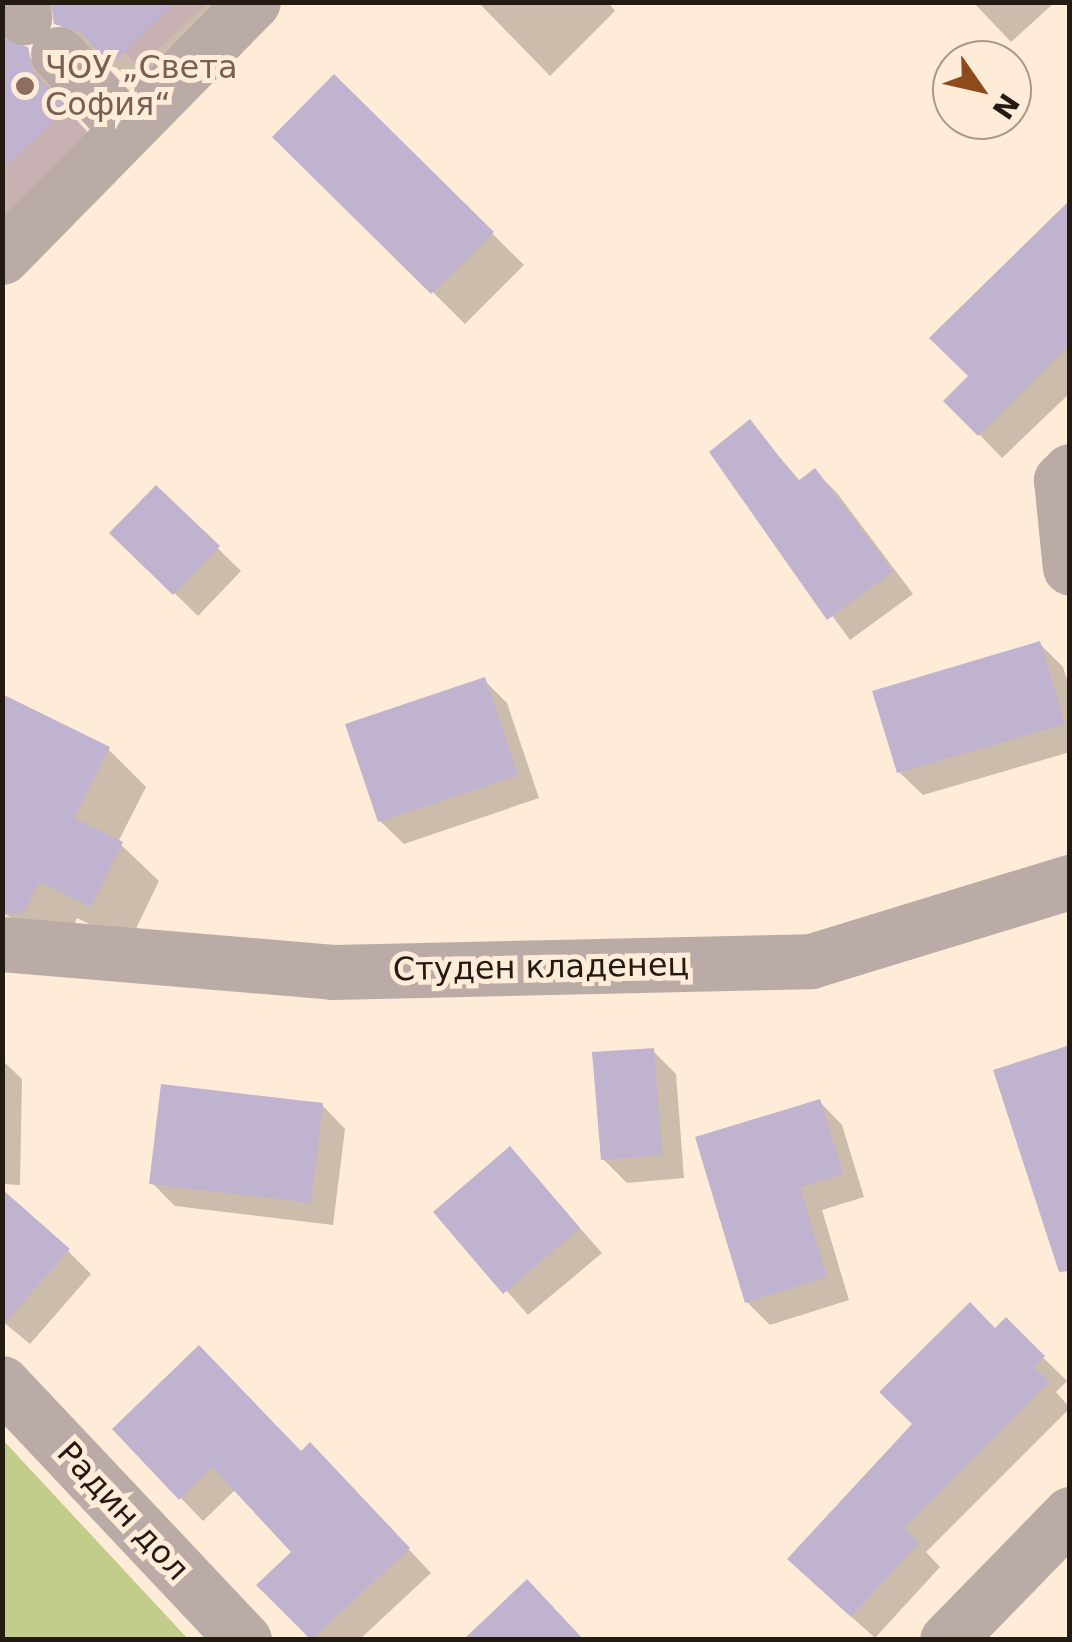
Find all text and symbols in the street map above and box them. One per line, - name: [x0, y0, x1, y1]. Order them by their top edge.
- north arrow: [932, 40, 1032, 140]
- place label: ЧОУ „Света София“: [45, 49, 238, 124]
- marker: ЧОУ „Света София“: [14, 75, 36, 97]
- text: N: [985, 87, 1026, 125]
- street label: Студен кладенец: [392, 945, 690, 989]
- street label: Радин дол: [49, 1434, 197, 1588]

